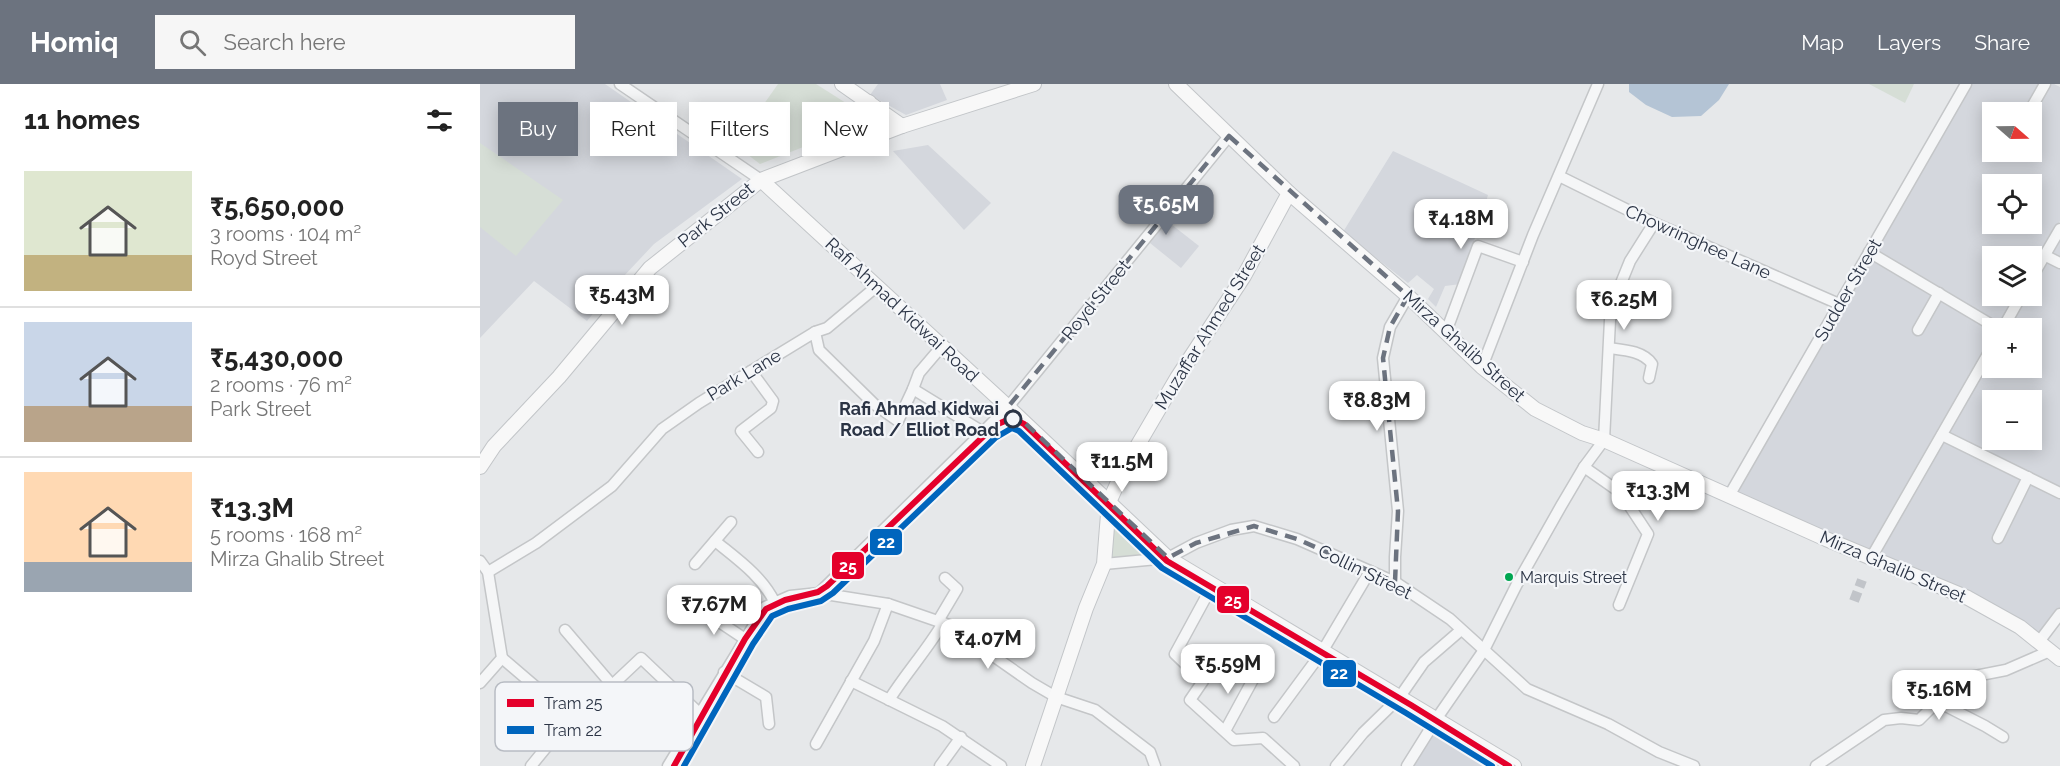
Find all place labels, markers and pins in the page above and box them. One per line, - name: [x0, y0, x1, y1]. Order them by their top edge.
- pin: ₹5.65M: [1117, 185, 1215, 236]
- pin: ₹4.18M: [1412, 199, 1510, 250]
- pin: ₹5.43M: [573, 275, 671, 326]
- pin: ₹6.25M: [1575, 280, 1673, 331]
- pin: ₹8.83M: [1328, 381, 1426, 432]
- place label: Rafi Ahmad Kidwai Road / Elliot Road: [839, 398, 999, 440]
- marker: Rafi Ahmad Kidwai Road / Elliot Road: [1004, 410, 1022, 428]
- pin: ₹11.5M: [1073, 442, 1171, 493]
- pin: ₹13.3M: [1609, 471, 1707, 522]
- place label: Marquis Street: [1520, 568, 1628, 587]
- marker: Marquis Street: [1503, 571, 1515, 583]
- pin: ₹7.67M: [665, 585, 763, 636]
- pin: ₹4.07M: [939, 619, 1037, 670]
- pin: ₹5.59M: [1179, 644, 1277, 695]
- pin: ₹5.16M: [1890, 670, 1988, 721]

